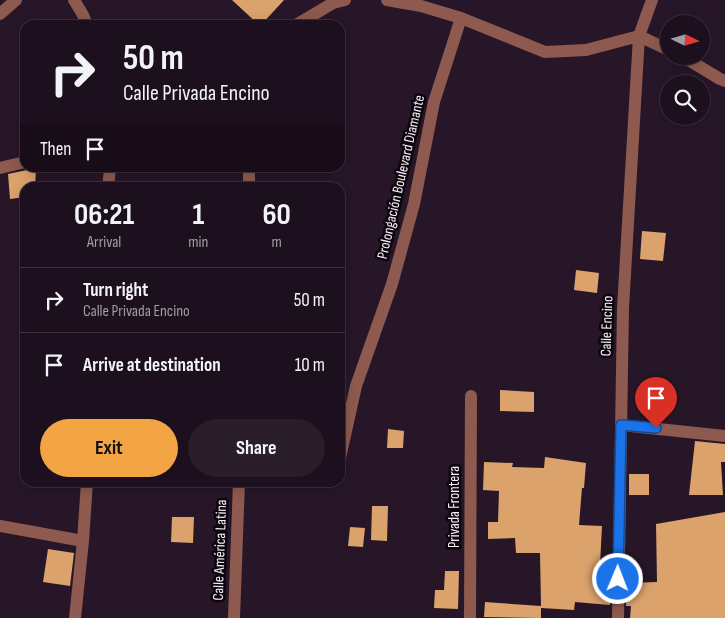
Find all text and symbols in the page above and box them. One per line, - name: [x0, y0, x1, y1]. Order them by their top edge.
- north arrow: [660, 15, 710, 65]
- map controls: [660, 15, 710, 125]
- text: 50 m: [123, 37, 184, 80]
- icon: right: [40, 40, 105, 105]
- button: search: [660, 75, 710, 125]
- text: Calle Privada Encino: [123, 80, 270, 107]
- street label: Prolongación Boulevard Diamante: [373, 93, 429, 261]
- icon: arrive: [81, 135, 109, 163]
- text: Then: [40, 138, 71, 161]
- text: 06:21: [74, 197, 134, 233]
- text: 1: [192, 197, 204, 233]
- text: 60: [262, 197, 291, 233]
- text: Arrival: [87, 233, 121, 252]
- text: min: [188, 233, 208, 252]
- text: m: [272, 233, 282, 252]
- text: Turn right: [83, 279, 148, 302]
- icon: right: [40, 286, 68, 314]
- text: 50 m: [294, 289, 325, 312]
- street label: Calle Encino: [596, 295, 618, 357]
- text: Calle Privada Encino: [83, 302, 190, 321]
- icon: arrive: [40, 351, 68, 379]
- text: Arrive at destination: [83, 354, 221, 377]
- text: 10 m: [295, 354, 325, 377]
- pin: [635, 377, 677, 428]
- icon: arrive: [642, 384, 670, 412]
- button: Exit: [40, 419, 178, 477]
- button: Share: [188, 419, 325, 477]
- street label: Privada Frontera: [445, 466, 464, 548]
- street label: Calle América Latina: [209, 499, 231, 601]
- position arrow: [591, 552, 643, 604]

